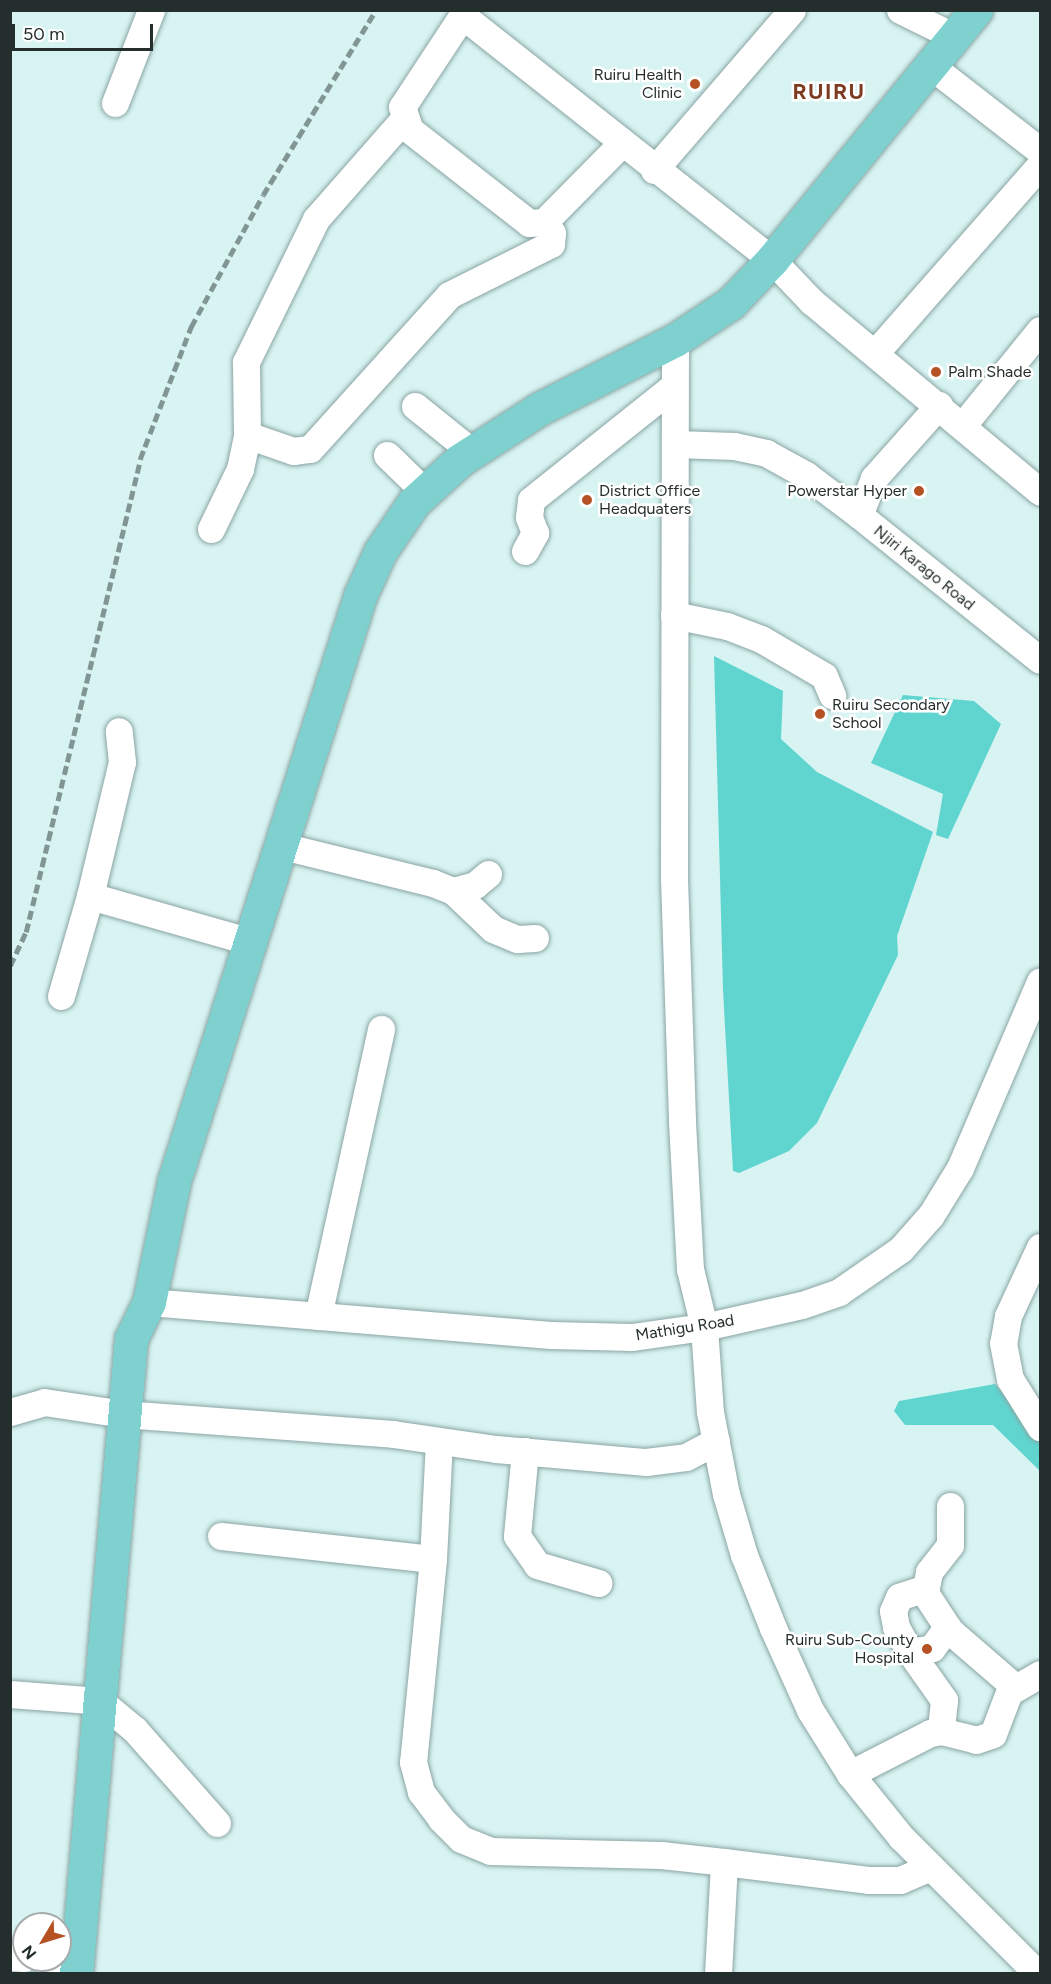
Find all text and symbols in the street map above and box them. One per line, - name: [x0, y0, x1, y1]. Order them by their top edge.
- scale bar: [15, 12, 156, 50]
- text: 50 m: [23, 23, 65, 45]
- place label: Ruiru Health Clinic: [594, 65, 682, 103]
- marker: Ruiru Health Clinic: [686, 75, 704, 93]
- district label: RUIRU: [792, 79, 866, 105]
- place label: Palm Shade: [948, 362, 1031, 382]
- marker: Palm Shade: [929, 365, 943, 379]
- place label: District Office Headquaters: [599, 481, 700, 519]
- place label: Powerstar Hyper: [787, 481, 907, 501]
- marker: Powerstar Hyper: [912, 484, 926, 498]
- marker: District Office Headquaters: [580, 493, 594, 507]
- street label: Njiri Karago Road: [870, 521, 978, 615]
- place label: Ruiru Secondary School: [832, 695, 950, 733]
- marker: Ruiru Secondary School: [813, 707, 827, 721]
- street label: Mathigu Road: [634, 1311, 736, 1345]
- place label: Ruiru Sub-County Hospital: [785, 1630, 914, 1668]
- marker: Ruiru Sub-County Hospital: [918, 1640, 936, 1658]
- north arrow: [12, 1912, 72, 1972]
- text: N: [18, 1941, 40, 1963]

